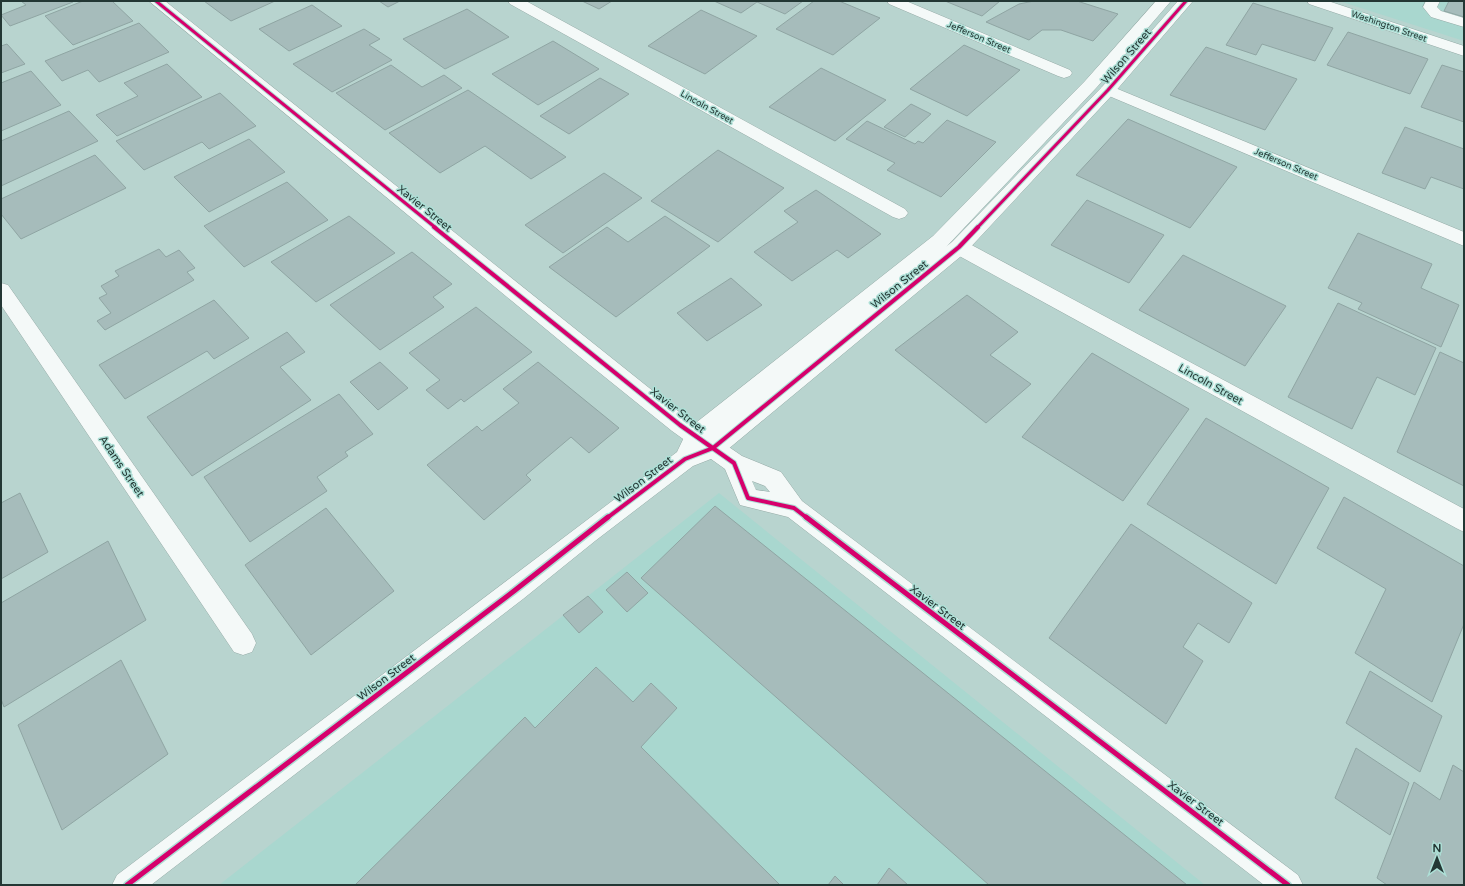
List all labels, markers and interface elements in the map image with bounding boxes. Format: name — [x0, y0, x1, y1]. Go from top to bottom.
street label: Washington Street — [1350, 8, 1429, 45]
street label: Jefferson Street — [945, 19, 1013, 56]
street label: Wilson Street — [1099, 26, 1154, 87]
street label: Lincoln Street — [678, 88, 736, 127]
street label: Jefferson Street — [1252, 146, 1320, 183]
street label: Xavier Street — [395, 182, 455, 234]
street label: Wilson Street — [868, 257, 930, 311]
street label: Lincoln Street — [1176, 361, 1245, 408]
street label: Xavier Street — [647, 385, 708, 436]
street label: Adams Street — [96, 433, 147, 499]
street label: Wilson Street — [612, 453, 675, 505]
street label: Xavier Street — [907, 582, 968, 633]
street label: Wilson Street — [355, 651, 418, 703]
street label: Xavier Street — [1165, 778, 1226, 829]
north arrow — [1417, 838, 1457, 878]
text: N — [1433, 842, 1441, 855]

